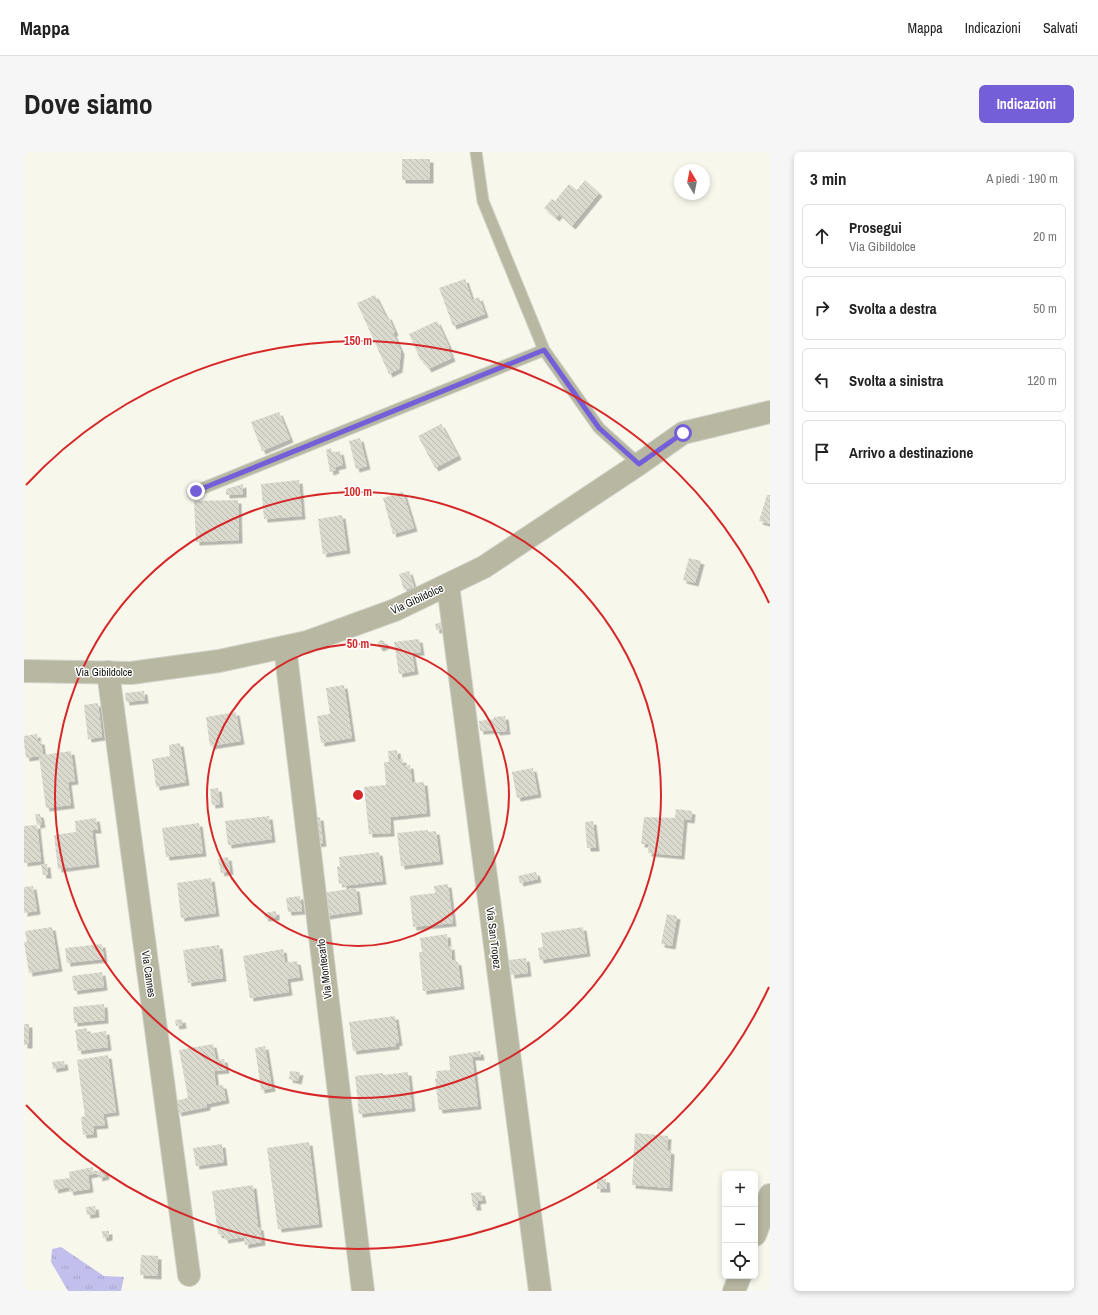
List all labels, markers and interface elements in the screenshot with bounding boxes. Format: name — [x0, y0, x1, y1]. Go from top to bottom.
text: Mappa — [20, 15, 69, 41]
text: Mappa — [908, 19, 943, 37]
text: Indicazioni — [965, 19, 1021, 37]
text: Salvati — [1043, 19, 1078, 37]
text: Dove siamo — [24, 85, 153, 123]
button: Indicazioni — [979, 85, 1074, 123]
north arrow — [674, 164, 710, 200]
text: 3 min — [810, 167, 846, 190]
text: A piedi · 190 m — [986, 170, 1058, 187]
text: Prosegui — [849, 217, 902, 238]
icon: ahead — [811, 225, 833, 247]
text: 20 m — [1033, 228, 1057, 245]
text: Via Gibildolce — [849, 238, 916, 255]
icon: right — [811, 297, 833, 319]
text: Svolta a destra — [849, 298, 937, 319]
text: 50 m — [1033, 300, 1057, 317]
text: 150 m — [344, 333, 372, 349]
icon: left — [811, 369, 833, 391]
text: Svolta a sinistra — [849, 370, 943, 391]
text: 120 m — [1027, 372, 1057, 389]
route start — [674, 424, 692, 442]
icon: arrive — [811, 441, 833, 463]
text: Arrivo a destinazione — [849, 442, 973, 463]
route end — [187, 482, 205, 500]
text: 100 m — [344, 484, 372, 500]
street label: Via Gibildolce — [388, 581, 446, 617]
text: 50 m — [347, 636, 369, 652]
street label: Via Gibildolce — [76, 665, 132, 679]
centre of rings — [351, 788, 365, 802]
street label: Via San Tropez — [483, 906, 505, 970]
street label: Via Montecarlo — [313, 938, 335, 1000]
street label: Via Cannes — [139, 950, 159, 999]
map controls — [722, 1171, 758, 1279]
button: + — [722, 1171, 758, 1207]
button: − — [722, 1207, 758, 1243]
button: locate — [722, 1243, 758, 1279]

